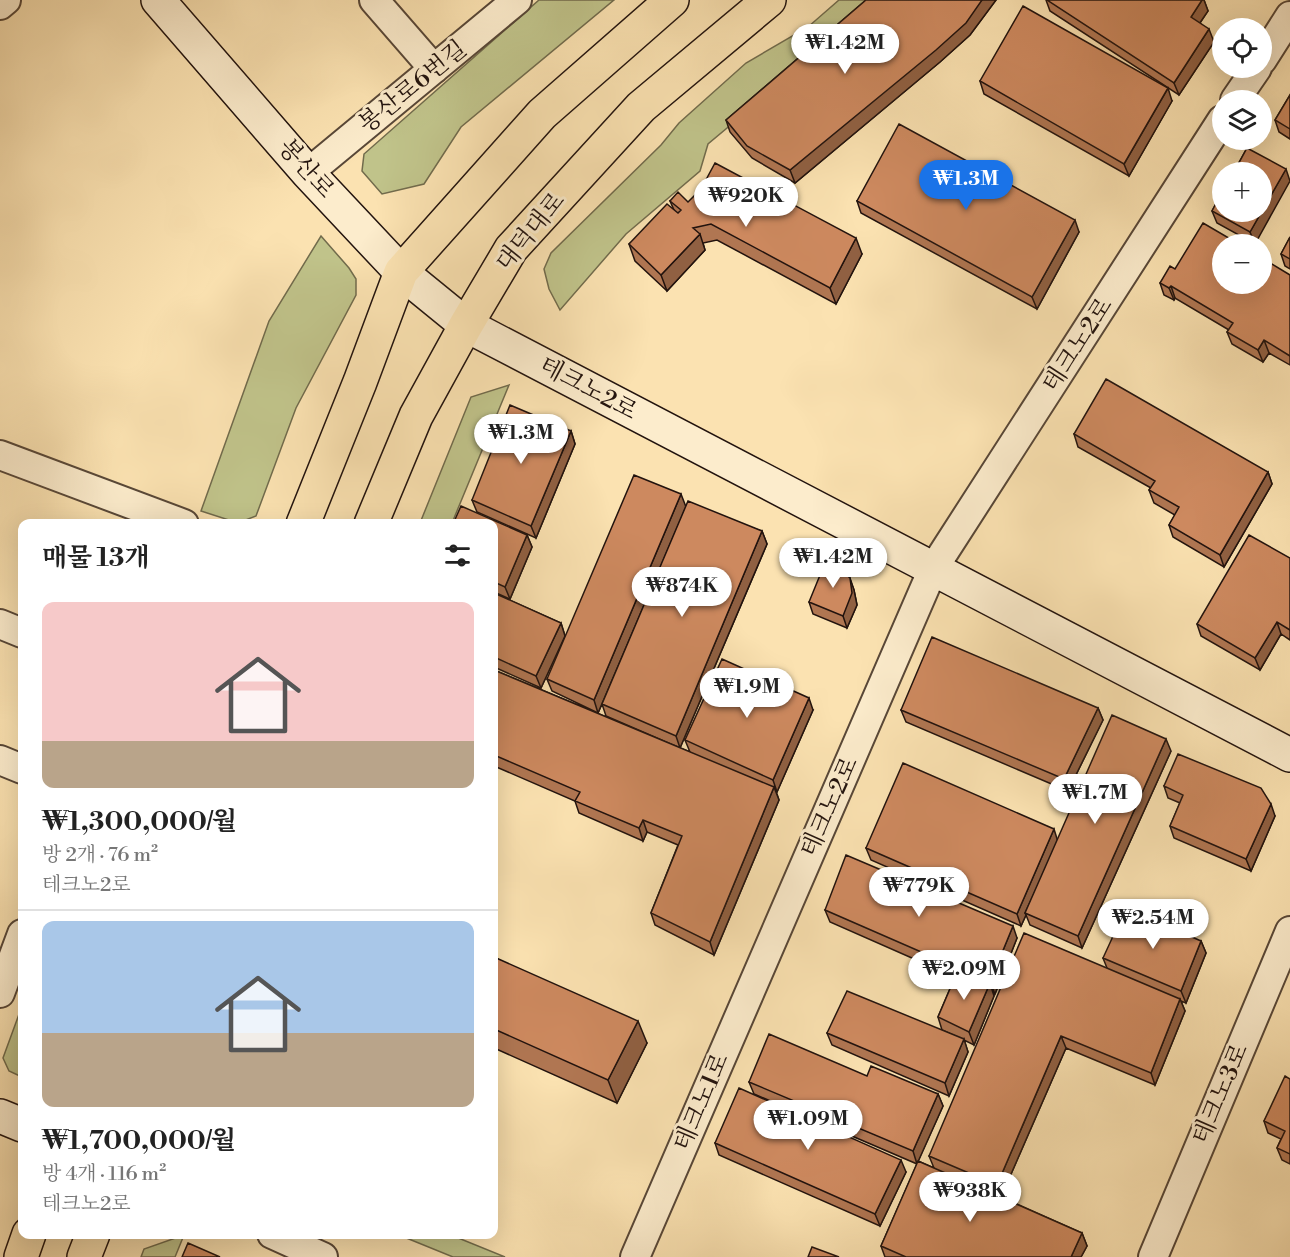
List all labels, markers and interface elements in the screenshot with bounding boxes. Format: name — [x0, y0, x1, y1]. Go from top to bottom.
map controls — [1212, 18, 1272, 294]
button: locate — [1212, 18, 1272, 78]
pin: ₩1.42M — [796, 24, 894, 75]
text: ₩1.42M — [805, 31, 885, 56]
street label: 봉산로6번길 — [353, 34, 473, 140]
button: layers — [1212, 90, 1272, 150]
street label: 봉산로 — [272, 133, 340, 205]
pin: ₩1.3M — [924, 160, 1008, 211]
button: + — [1212, 162, 1272, 222]
text: ₩1.3M — [933, 167, 999, 192]
pin: ₩920K — [704, 177, 788, 228]
text: ₩920K — [708, 184, 784, 209]
street label: 대덕대로 — [490, 187, 572, 277]
button: − — [1212, 234, 1272, 294]
street label: 테크노2로 — [1036, 292, 1120, 398]
street label: 테크노2로 — [534, 351, 642, 427]
pin: ₩1.3M — [479, 414, 563, 465]
text: ₩1.3M — [488, 421, 554, 446]
pin: ₩1.42M — [784, 538, 882, 589]
icon: filters — [441, 539, 474, 572]
text: 매물 13개 — [42, 542, 150, 574]
text: ₩1.42M — [793, 545, 873, 570]
pin: ₩874K — [640, 567, 724, 618]
text: ₩874K — [646, 574, 718, 599]
icon: home — [204, 641, 312, 749]
pin: ₩1.9M — [705, 668, 789, 719]
text: ₩1.9M — [714, 675, 780, 700]
street label: 테크노2로 — [795, 752, 865, 862]
pin: ₩1.7M — [1053, 774, 1137, 825]
text: ₩1.7M — [1062, 781, 1128, 806]
text: ₩1,300,000/월 — [42, 806, 237, 838]
text: 방 2개 · 76 m² — [42, 843, 158, 868]
pin: ₩779K — [877, 867, 961, 918]
text: 테크노2로 — [42, 873, 131, 898]
text: ₩779K — [883, 874, 955, 899]
pin: ₩2.54M — [1104, 899, 1202, 950]
text: ₩2.54M — [1112, 906, 1194, 931]
pin: ₩2.09M — [915, 950, 1013, 1001]
text: ₩2.09M — [922, 957, 1006, 982]
icon: home — [204, 960, 312, 1068]
street label: 테크노3로 — [1186, 1039, 1256, 1149]
street label: 테크노1로 — [668, 1049, 736, 1155]
pin: ₩1.09M — [759, 1100, 857, 1151]
text: ₩1.09M — [768, 1107, 848, 1132]
text: ₩1,700,000/월 — [42, 1125, 236, 1157]
text: 방 4개 · 116 m² — [42, 1162, 166, 1187]
pin: ₩938K — [928, 1172, 1012, 1223]
text: ₩938K — [933, 1179, 1007, 1204]
text: 테크노2로 — [42, 1192, 131, 1217]

